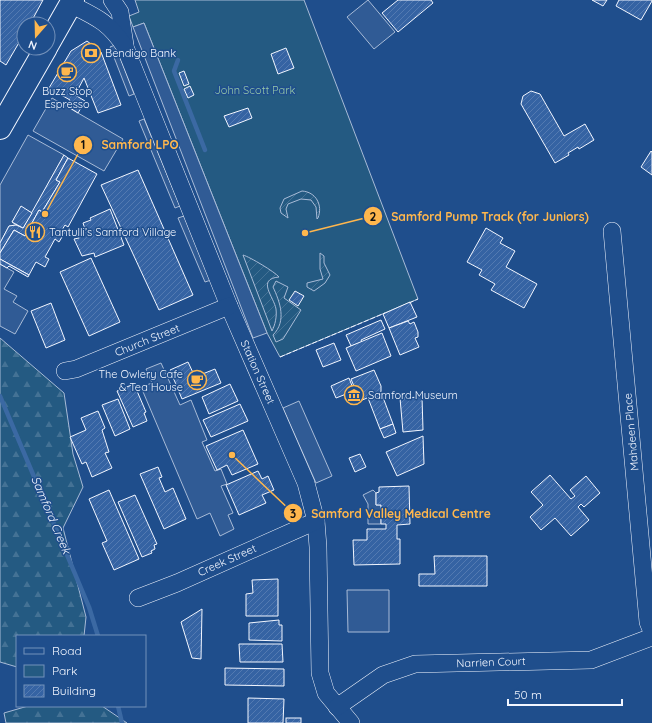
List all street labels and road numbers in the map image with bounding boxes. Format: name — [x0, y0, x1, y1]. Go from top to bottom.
street label: Church Street — [113, 321, 182, 359]
street label: Station Street — [238, 338, 278, 406]
street label: Mahdeen Place — [621, 392, 641, 472]
street label: Creek Street — [196, 541, 259, 579]
street label: Narrien Court — [456, 654, 526, 670]

